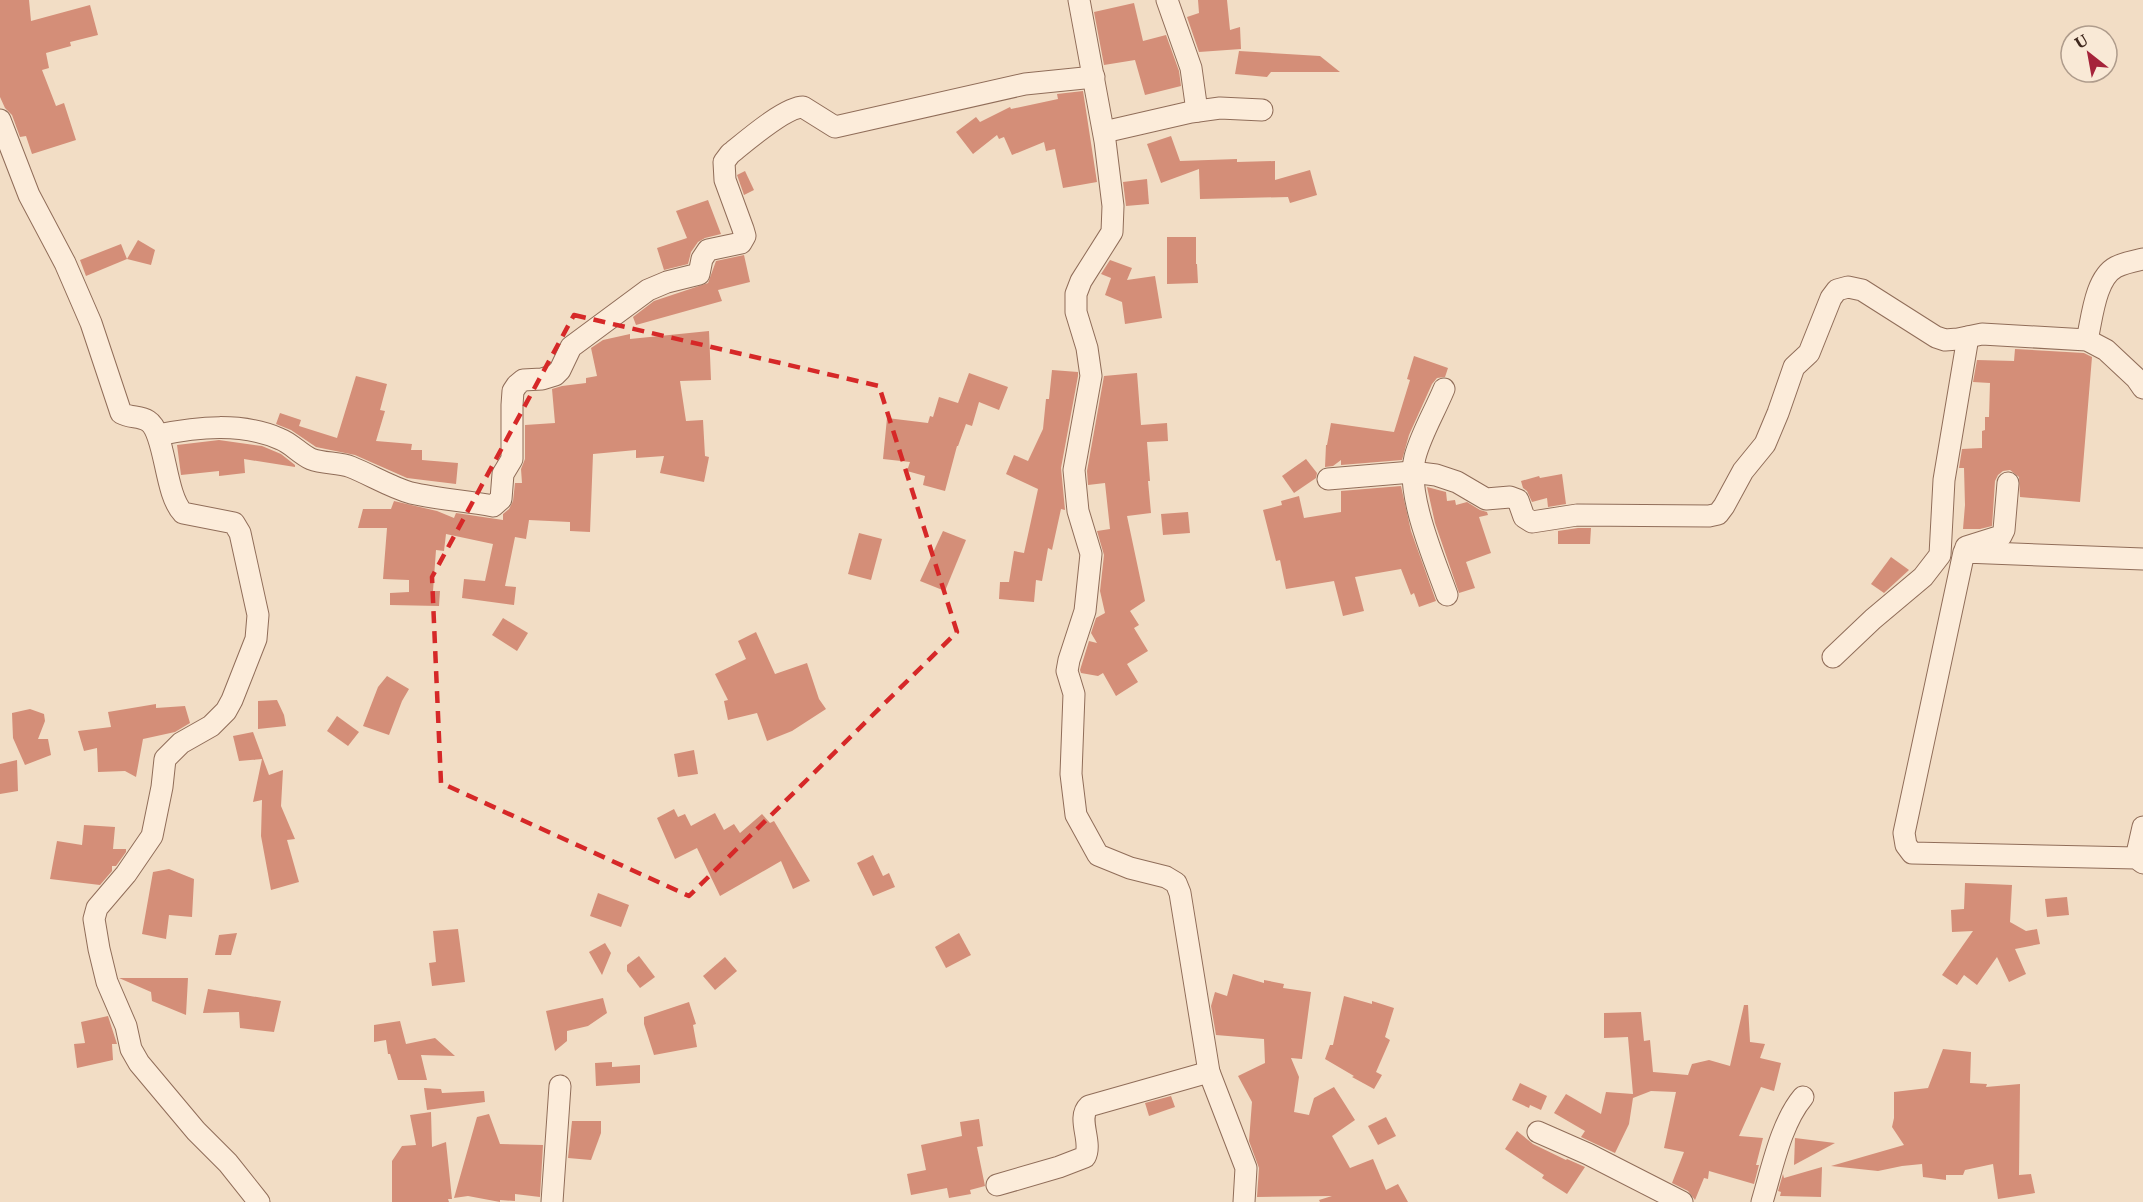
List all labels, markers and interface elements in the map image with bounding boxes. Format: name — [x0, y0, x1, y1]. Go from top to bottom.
north arrow — [2059, 24, 2119, 84]
text: U — [2071, 29, 2092, 53]

